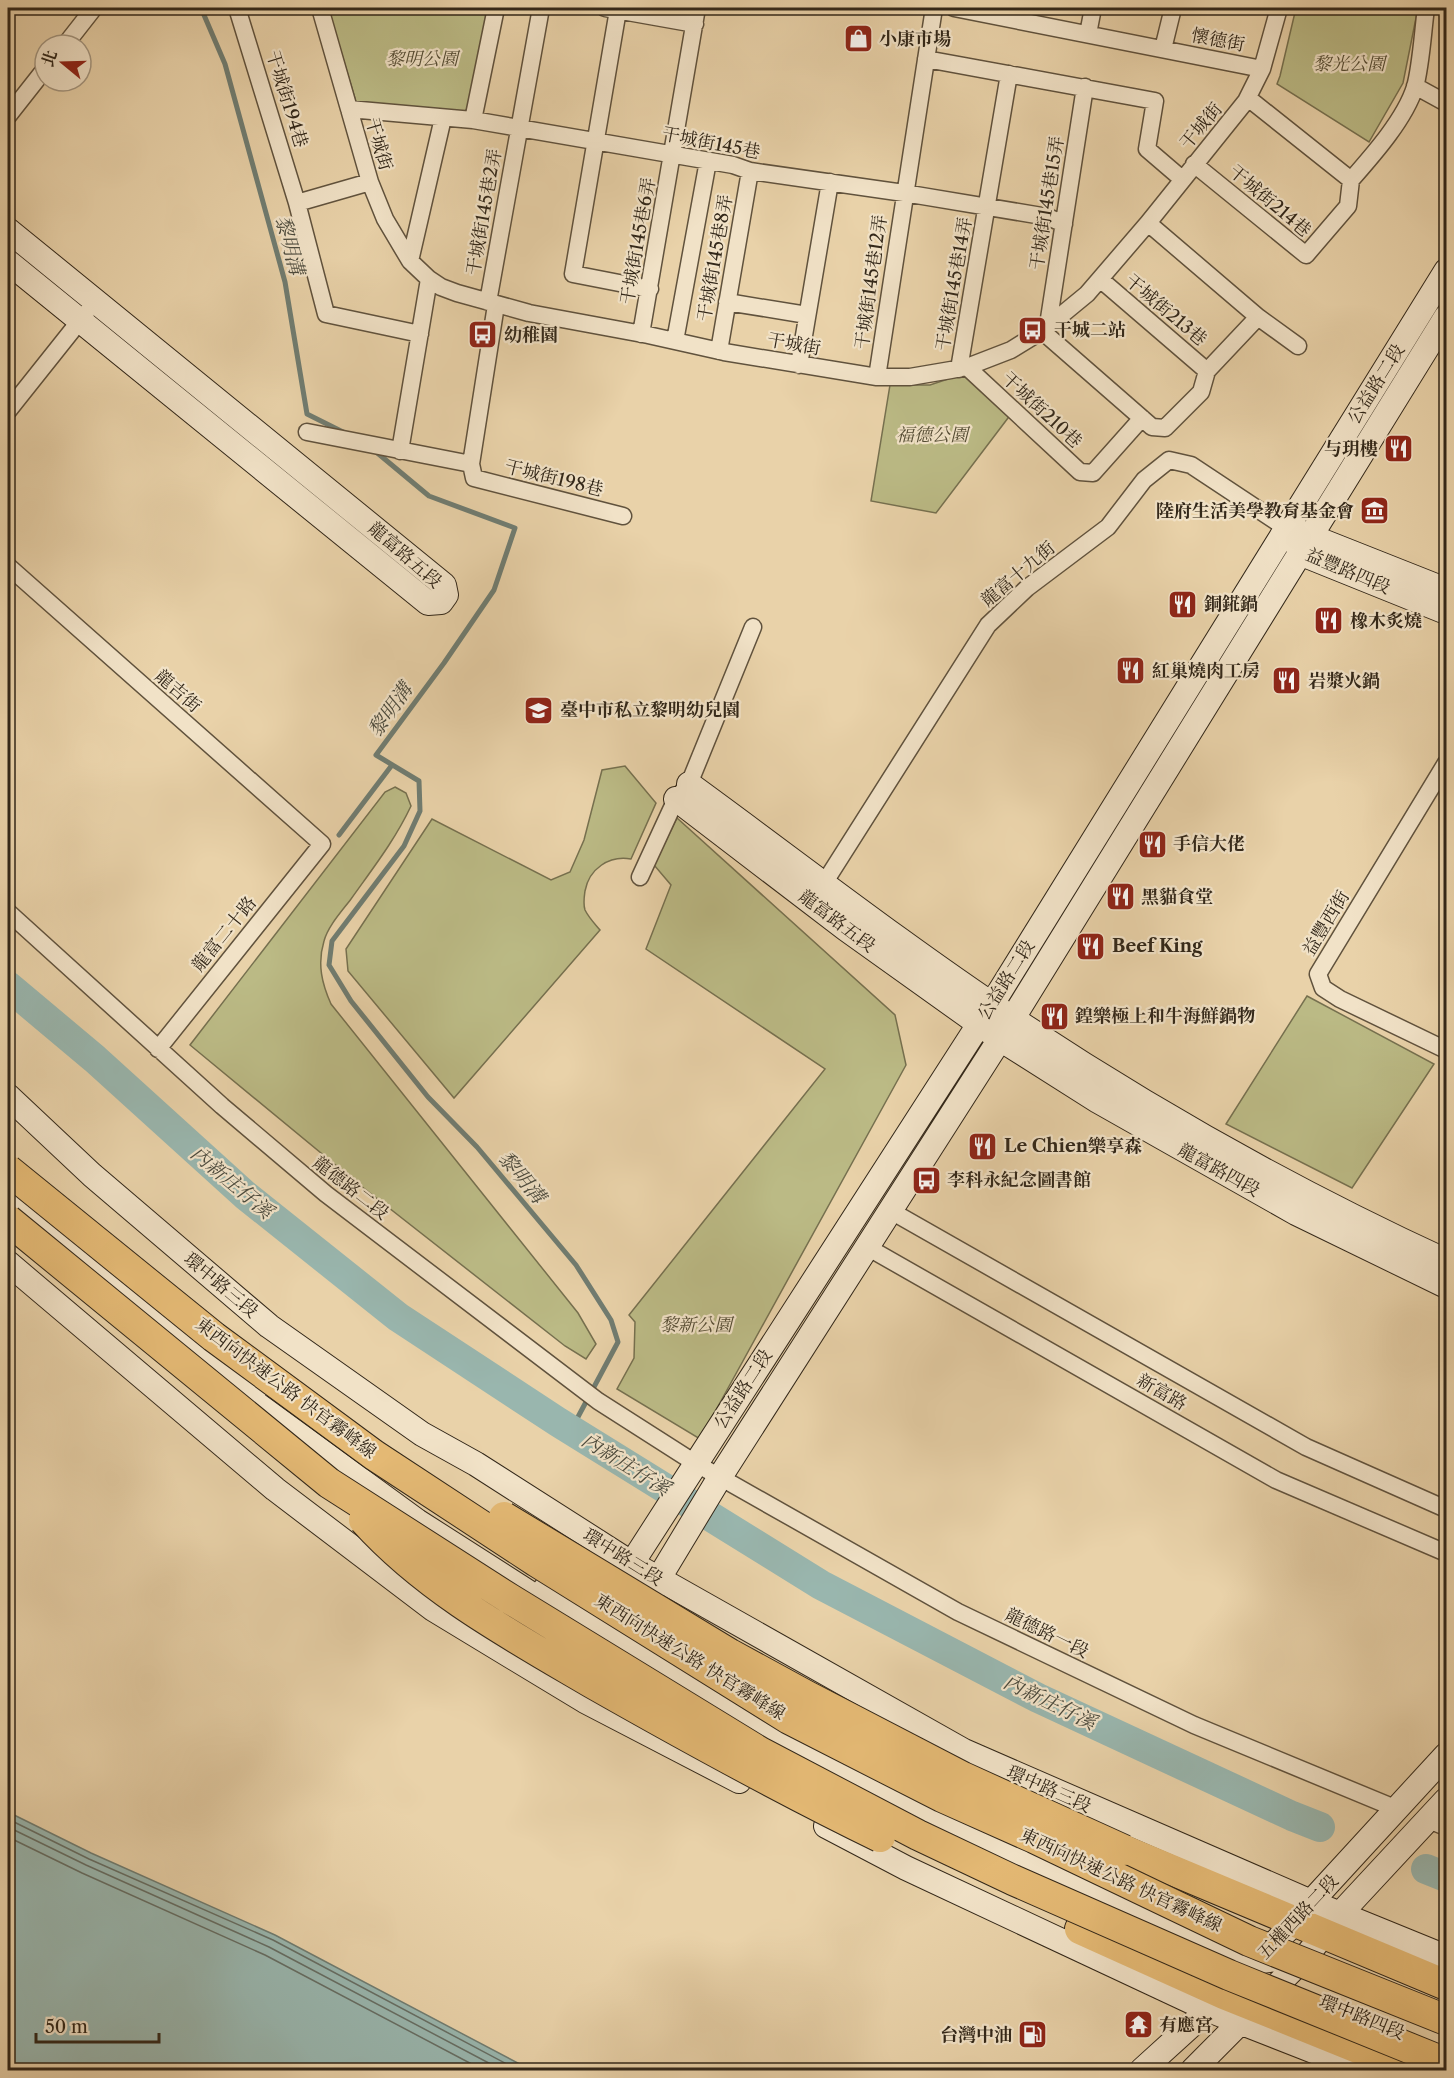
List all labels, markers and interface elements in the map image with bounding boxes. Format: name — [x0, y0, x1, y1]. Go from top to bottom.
shop icon: 小康市場 — [842, 23, 874, 55]
street label: 懷德街 — [1189, 24, 1247, 56]
place label: 小康市場 — [879, 28, 951, 50]
north arrow — [33, 33, 93, 93]
text: 北 — [37, 47, 61, 69]
street label: 干城街194巷 — [262, 48, 312, 150]
park label: 黎明公園 — [386, 48, 461, 70]
park label: 黎光公園 — [1313, 53, 1388, 75]
street label: 干城街 — [1175, 98, 1227, 154]
street label: 干城街 — [361, 115, 397, 173]
street label: 干城街145巷 — [660, 123, 762, 163]
street label: 干城街145巷15弄 — [1026, 135, 1068, 271]
street label: 干城街145巷2弄 — [462, 147, 506, 277]
street label: 干城街214巷 — [1225, 160, 1315, 242]
street label: 干城街145巷6弄 — [616, 176, 660, 306]
street label: 干城街145巷8弄 — [693, 193, 737, 323]
water label: 黎明溝 — [271, 213, 310, 280]
street label: 干城街145巷12弄 — [851, 213, 891, 351]
street label: 干城街145巷14弄 — [931, 215, 977, 353]
street label: 干城街213巷 — [1121, 269, 1211, 351]
bus stop icon: 干城二站 — [1017, 314, 1049, 346]
bus stop icon: 幼稚園 — [467, 319, 499, 351]
place label: 干城二站 — [1054, 319, 1126, 341]
place label: 幼稚園 — [504, 324, 558, 346]
street label: 干城街 — [766, 328, 822, 360]
street label: 公益路二段 — [1343, 340, 1409, 428]
street label: 干城街210巷 — [997, 367, 1087, 453]
park label: 福德公園 — [896, 424, 971, 446]
restaurant icon: 与玥樓 — [1383, 433, 1415, 465]
place label: 与玥樓 — [1324, 438, 1378, 460]
street label: 干城街198巷 — [502, 455, 606, 501]
museum icon: 陸府生活美學教育基金會 — [1359, 495, 1391, 527]
place label: 陸府生活美學教育基金會 — [1156, 500, 1354, 522]
street label: 龍富路五段 — [364, 517, 446, 593]
street label: 龍富十九街 — [976, 537, 1060, 611]
street label: 益豐路四段 — [1302, 543, 1394, 599]
restaurant icon: 銅錵鍋 — [1167, 588, 1199, 620]
place label: 銅錵鍋 — [1204, 593, 1258, 615]
restaurant icon: 橡木炙燒 — [1313, 605, 1345, 637]
place label: 橡木炙燒 — [1350, 610, 1422, 632]
restaurant icon: 紅巢燒肉工房 — [1115, 655, 1147, 687]
place label: 紅巢燒肉工房 — [1152, 660, 1260, 682]
street label: 龍吉街 — [150, 665, 206, 717]
restaurant icon: 岩漿火鍋 — [1271, 665, 1303, 697]
place label: 岩漿火鍋 — [1308, 670, 1380, 692]
water label: 黎明溝 — [363, 676, 419, 741]
school or university icon: 臺中市私立黎明幼兒園 — [523, 694, 555, 726]
place label: 臺中市私立黎明幼兒園 — [560, 699, 740, 721]
restaurant icon: 手信大佬 — [1136, 828, 1168, 860]
place label: 手信大佬 — [1173, 833, 1245, 855]
restaurant icon: 黑貓食堂 — [1104, 881, 1136, 913]
street label: 龍富路五段 — [794, 885, 880, 957]
place label: 黑貓食堂 — [1141, 886, 1213, 908]
street label: 益豐西街 — [1298, 886, 1354, 960]
street label: 龍富二十路 — [187, 892, 261, 976]
restaurant icon: Beef King — [1075, 930, 1107, 962]
place label: Beef King — [1112, 935, 1203, 957]
street label: 公益路二段 — [973, 936, 1039, 1024]
restaurant icon: 鍠樂極上和牛海鮮鍋物 — [1038, 1000, 1070, 1032]
place label: 鍠樂極上和牛海鮮鍋物 — [1075, 1005, 1255, 1027]
restaurant icon: Le Chien樂享森 — [967, 1130, 999, 1162]
place label: Le Chien樂享森 — [1004, 1135, 1142, 1157]
street label: 龍富路四段 — [1174, 1139, 1264, 1201]
water label: 內新庄仔溪 — [186, 1141, 280, 1225]
water label: 黎明溝 — [494, 1146, 552, 1210]
street label: 龍德路二段 — [309, 1152, 393, 1224]
bus stop icon: 李科永紀念圖書館 — [910, 1164, 942, 1196]
place label: 李科永紀念圖書館 — [947, 1169, 1091, 1191]
street label: 環中路三段 — [179, 1248, 263, 1322]
street label: 東西向快速公路 快官霧峰線 — [191, 1313, 381, 1463]
park label: 黎新公園 — [660, 1314, 735, 1336]
street label: 公益路二段 — [709, 1345, 777, 1433]
street label: 新富路 — [1133, 1369, 1191, 1415]
water label: 內新庄仔溪 — [577, 1427, 676, 1502]
street label: 環中路三段 — [579, 1524, 667, 1590]
street label: 東西向快速公路 快官霧峰線 — [591, 1589, 789, 1725]
street label: 龍德路一段 — [1002, 1603, 1092, 1663]
water label: 內新庄仔溪 — [1000, 1669, 1102, 1736]
street label: 環中路三段 — [1003, 1761, 1095, 1817]
street label: 東西向快速公路 快官霧峰線 — [1016, 1823, 1226, 1937]
street label: 五權西路二段 — [1253, 1870, 1343, 1964]
street label: 環中路四段 — [1316, 1990, 1408, 2044]
scale bar — [36, 2006, 159, 2044]
temple icon: 有應宮 — [1122, 2009, 1154, 2041]
place label: 有應宮 — [1159, 2014, 1213, 2036]
text: 50 m — [45, 2016, 88, 2038]
fuel station icon: 台灣中油 — [1017, 2019, 1049, 2051]
place label: 台灣中油 — [940, 2024, 1012, 2046]

